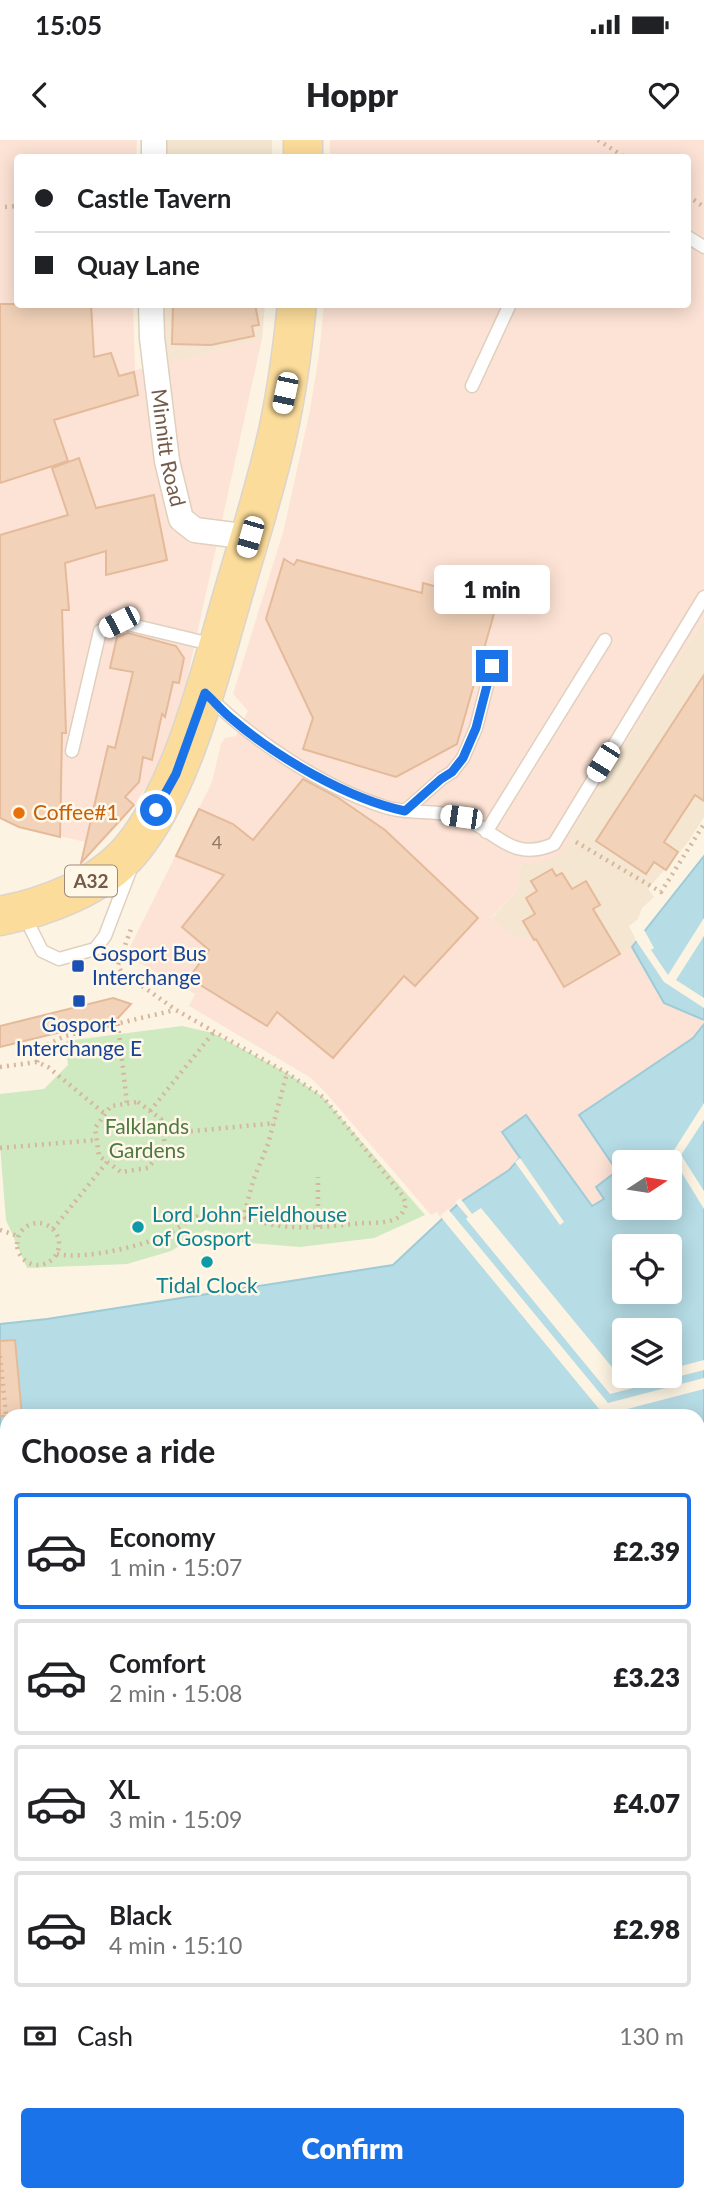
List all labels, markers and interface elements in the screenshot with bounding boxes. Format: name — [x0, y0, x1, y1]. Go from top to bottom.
text: 15:05 — [35, 9, 102, 41]
text: Hoppr — [306, 75, 398, 114]
icon: back — [21, 76, 59, 114]
icon: heart — [645, 76, 683, 114]
text: Castle Tavern — [77, 182, 232, 214]
text: Quay Lane — [77, 249, 200, 281]
car — [271, 370, 300, 416]
street label: Minnitt Road — [147, 387, 192, 509]
car — [235, 514, 266, 560]
callout: 1 min — [434, 564, 550, 614]
text: 1 min — [463, 575, 521, 603]
car — [96, 603, 143, 641]
route end — [476, 650, 508, 682]
car — [583, 739, 624, 785]
route start — [140, 794, 172, 826]
place label: Coffee#1 — [33, 799, 119, 824]
car — [439, 804, 484, 830]
marker: Coffee#1 — [11, 805, 27, 821]
house number: 4 — [212, 831, 222, 853]
road number: A32 — [65, 866, 117, 896]
place label: Gosport Bus Interchange — [92, 940, 207, 989]
marker: Gosport Bus Interchange — [70, 958, 86, 974]
marker: Gosport Interchange E — [71, 993, 87, 1009]
place label: Gosport Interchange E — [16, 1011, 142, 1060]
park label: Falklands Gardens — [105, 1113, 189, 1162]
north arrow — [612, 1150, 682, 1220]
map controls — [612, 1150, 682, 1388]
place label: Lord John Fieldhouse of Gosport — [152, 1201, 347, 1250]
marker: Lord John Fieldhouse of Gosport — [130, 1219, 146, 1235]
button: locate — [612, 1234, 682, 1304]
marker: Tidal Clock — [199, 1254, 215, 1270]
place label: Tidal Clock — [156, 1272, 258, 1297]
button: layers — [612, 1318, 682, 1388]
text: Choose a ride — [21, 1431, 215, 1470]
icon: car — [25, 1520, 88, 1583]
text: Economy — [109, 1521, 215, 1553]
text: £2.39 — [613, 1535, 680, 1567]
text: 1 min · 15:07 — [109, 1553, 242, 1581]
icon: car — [25, 1646, 88, 1709]
text: Comfort — [109, 1647, 206, 1679]
text: £3.23 — [613, 1661, 680, 1693]
text: 2 min · 15:08 — [109, 1679, 242, 1707]
icon: car — [25, 1772, 88, 1835]
text: XL — [109, 1773, 140, 1805]
text: £4.07 — [613, 1787, 680, 1819]
text: 3 min · 15:09 — [109, 1805, 242, 1833]
icon: car — [25, 1898, 88, 1961]
text: Black — [109, 1899, 172, 1931]
text: £2.98 — [613, 1913, 680, 1945]
text: 4 min · 15:10 — [109, 1931, 242, 1959]
icon: cash — [21, 2017, 59, 2055]
text: Cash — [77, 2020, 133, 2052]
text: 130 m — [619, 2022, 684, 2050]
button: Confirm — [21, 2108, 684, 2188]

